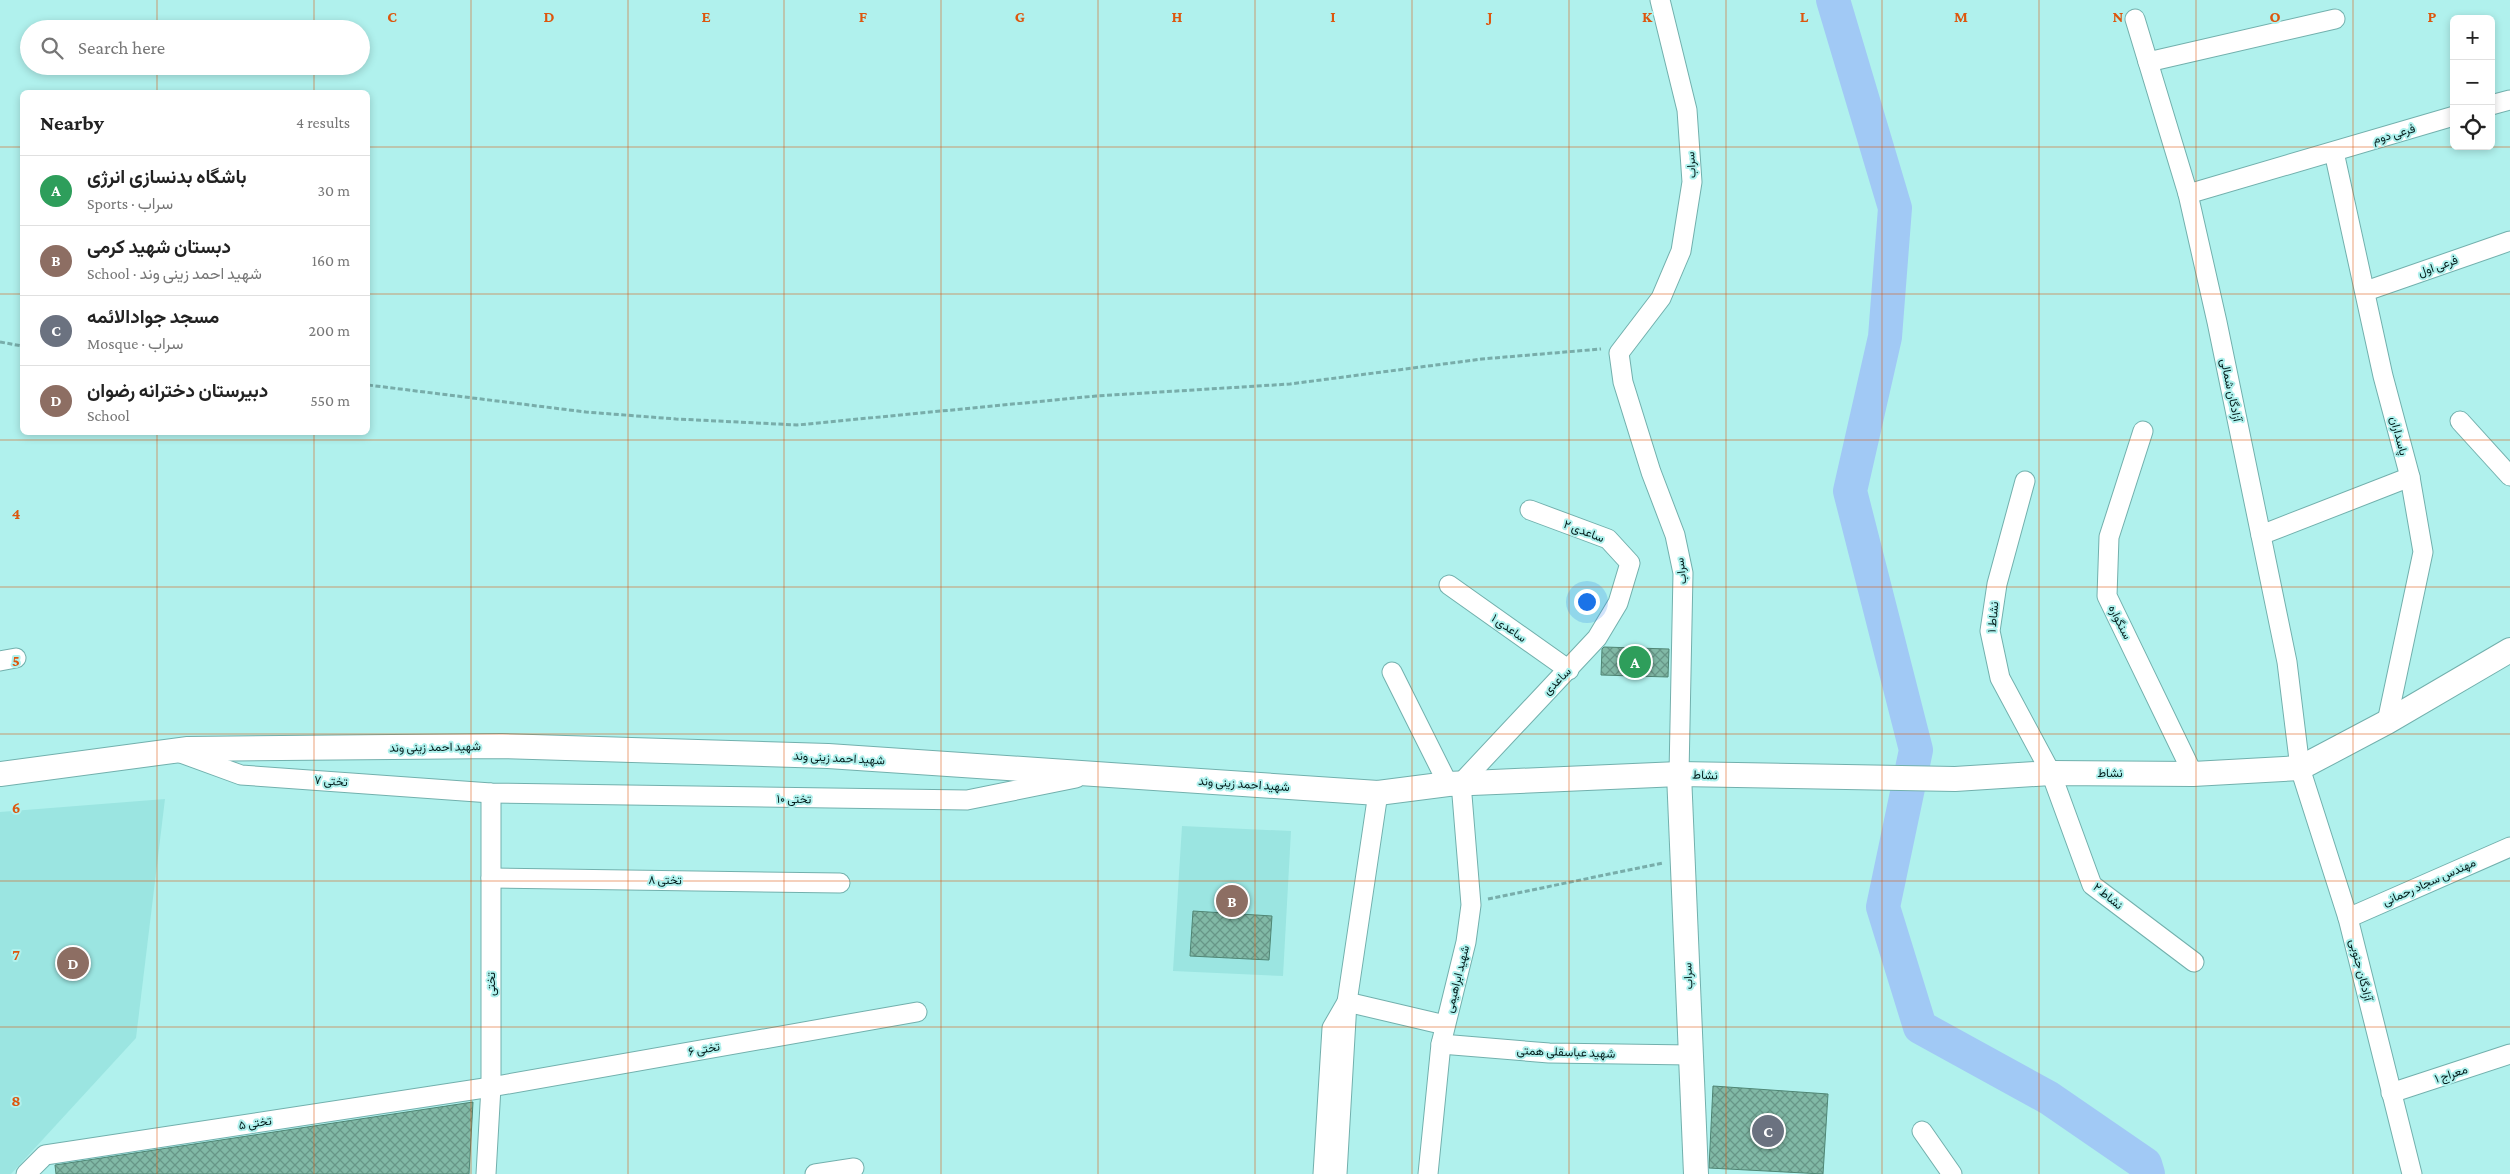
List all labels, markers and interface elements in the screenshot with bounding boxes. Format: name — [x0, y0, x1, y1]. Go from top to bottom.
text: C — [387, 8, 397, 25]
text: D — [543, 8, 555, 25]
text: E — [701, 8, 711, 25]
text: F — [859, 8, 868, 25]
text: G — [1015, 8, 1025, 25]
text: H — [1172, 8, 1183, 25]
text: I — [1330, 8, 1336, 25]
text: J — [1485, 8, 1493, 25]
text: K — [1642, 8, 1653, 25]
text: L — [1800, 8, 1809, 25]
text: M — [1954, 8, 1968, 25]
text: N — [2113, 8, 2124, 25]
text: O — [2269, 8, 2281, 25]
text: P — [2428, 8, 2437, 25]
map controls — [2450, 15, 2495, 150]
button: + — [2450, 15, 2495, 60]
search box — [20, 20, 370, 75]
icon: search — [38, 34, 66, 62]
text: Search here — [78, 37, 165, 58]
button: − — [2450, 60, 2495, 105]
button: locate — [2450, 105, 2495, 150]
text: Nearby — [40, 111, 104, 135]
text: 4 results — [296, 114, 350, 131]
street label: فرعی دوم — [2371, 121, 2417, 148]
street label: سراب — [1683, 151, 1700, 179]
text: باشگاه بدنسازی انرژی — [87, 166, 247, 187]
text: A — [51, 182, 61, 199]
text: 30 m — [318, 182, 350, 199]
text: Sports · سراب — [87, 195, 173, 212]
text: دبستان شهید کرمی — [87, 236, 231, 257]
text: B — [51, 252, 61, 269]
text: 160 m — [312, 252, 350, 269]
street label: فرعی اول — [2416, 253, 2460, 280]
text: School · شهید احمد زینی وند — [87, 265, 262, 282]
text: مسجد جوادالائمه — [87, 306, 219, 327]
text: C — [51, 322, 61, 339]
text: 200 m — [308, 322, 350, 339]
text: Mosque · سراب — [87, 335, 183, 352]
street label: آزادگان شمالی — [2217, 357, 2245, 424]
text: دبیرستان دخترانه رضوان — [87, 380, 268, 401]
text: D — [50, 392, 62, 409]
text: 550 m — [310, 392, 350, 409]
text: School — [87, 407, 130, 424]
street label: پاسداران — [2386, 415, 2411, 457]
text: 4 — [12, 505, 21, 522]
street label: ساعدی ۲ — [1561, 517, 1606, 546]
street label: سراب — [1672, 557, 1691, 585]
your location — [1574, 589, 1600, 615]
street label: نشاط ۱ — [1985, 601, 2001, 633]
street label: سنگواره — [2105, 603, 2135, 642]
street label: ساعدی ۱ — [1488, 611, 1529, 646]
pin: A — [1619, 643, 1651, 681]
text: 5 — [12, 652, 20, 669]
street label: ساعدی — [1540, 664, 1575, 698]
street label: شهید احمد زینی وند — [389, 739, 481, 756]
street label: شهید احمد زینی وند — [793, 749, 885, 768]
street label: نشاط — [2097, 766, 2123, 780]
street label: نشاط — [1692, 768, 1718, 782]
street label: تختی ۷ — [314, 773, 348, 790]
street label: شهید احمد زینی وند — [1198, 774, 1290, 795]
street label: تختی ۱۰ — [776, 792, 812, 807]
text: 6 — [12, 799, 20, 816]
street label: مهندس سجاد رحمانی — [2380, 855, 2478, 910]
street label: تختی ۸ — [648, 873, 682, 888]
street label: نشاط ۲ — [2090, 880, 2126, 912]
pin: B — [1216, 882, 1248, 920]
street label: آزادگان جنوبی — [2346, 938, 2376, 1004]
pin: D — [57, 944, 89, 982]
street label: شهید ابراهیمی — [1442, 944, 1473, 1014]
text: 7 — [12, 946, 20, 963]
street label: سراب — [1681, 962, 1696, 990]
street label: تختی — [484, 972, 499, 996]
street label: تختی ۶ — [687, 1039, 721, 1060]
street label: شهید عباسقلی همتی — [1516, 1043, 1616, 1062]
street label: معراج ۱ — [2433, 1062, 2470, 1088]
text: 8 — [11, 1092, 21, 1109]
pin: C — [1752, 1112, 1784, 1150]
street label: تختی ۵ — [237, 1113, 273, 1134]

